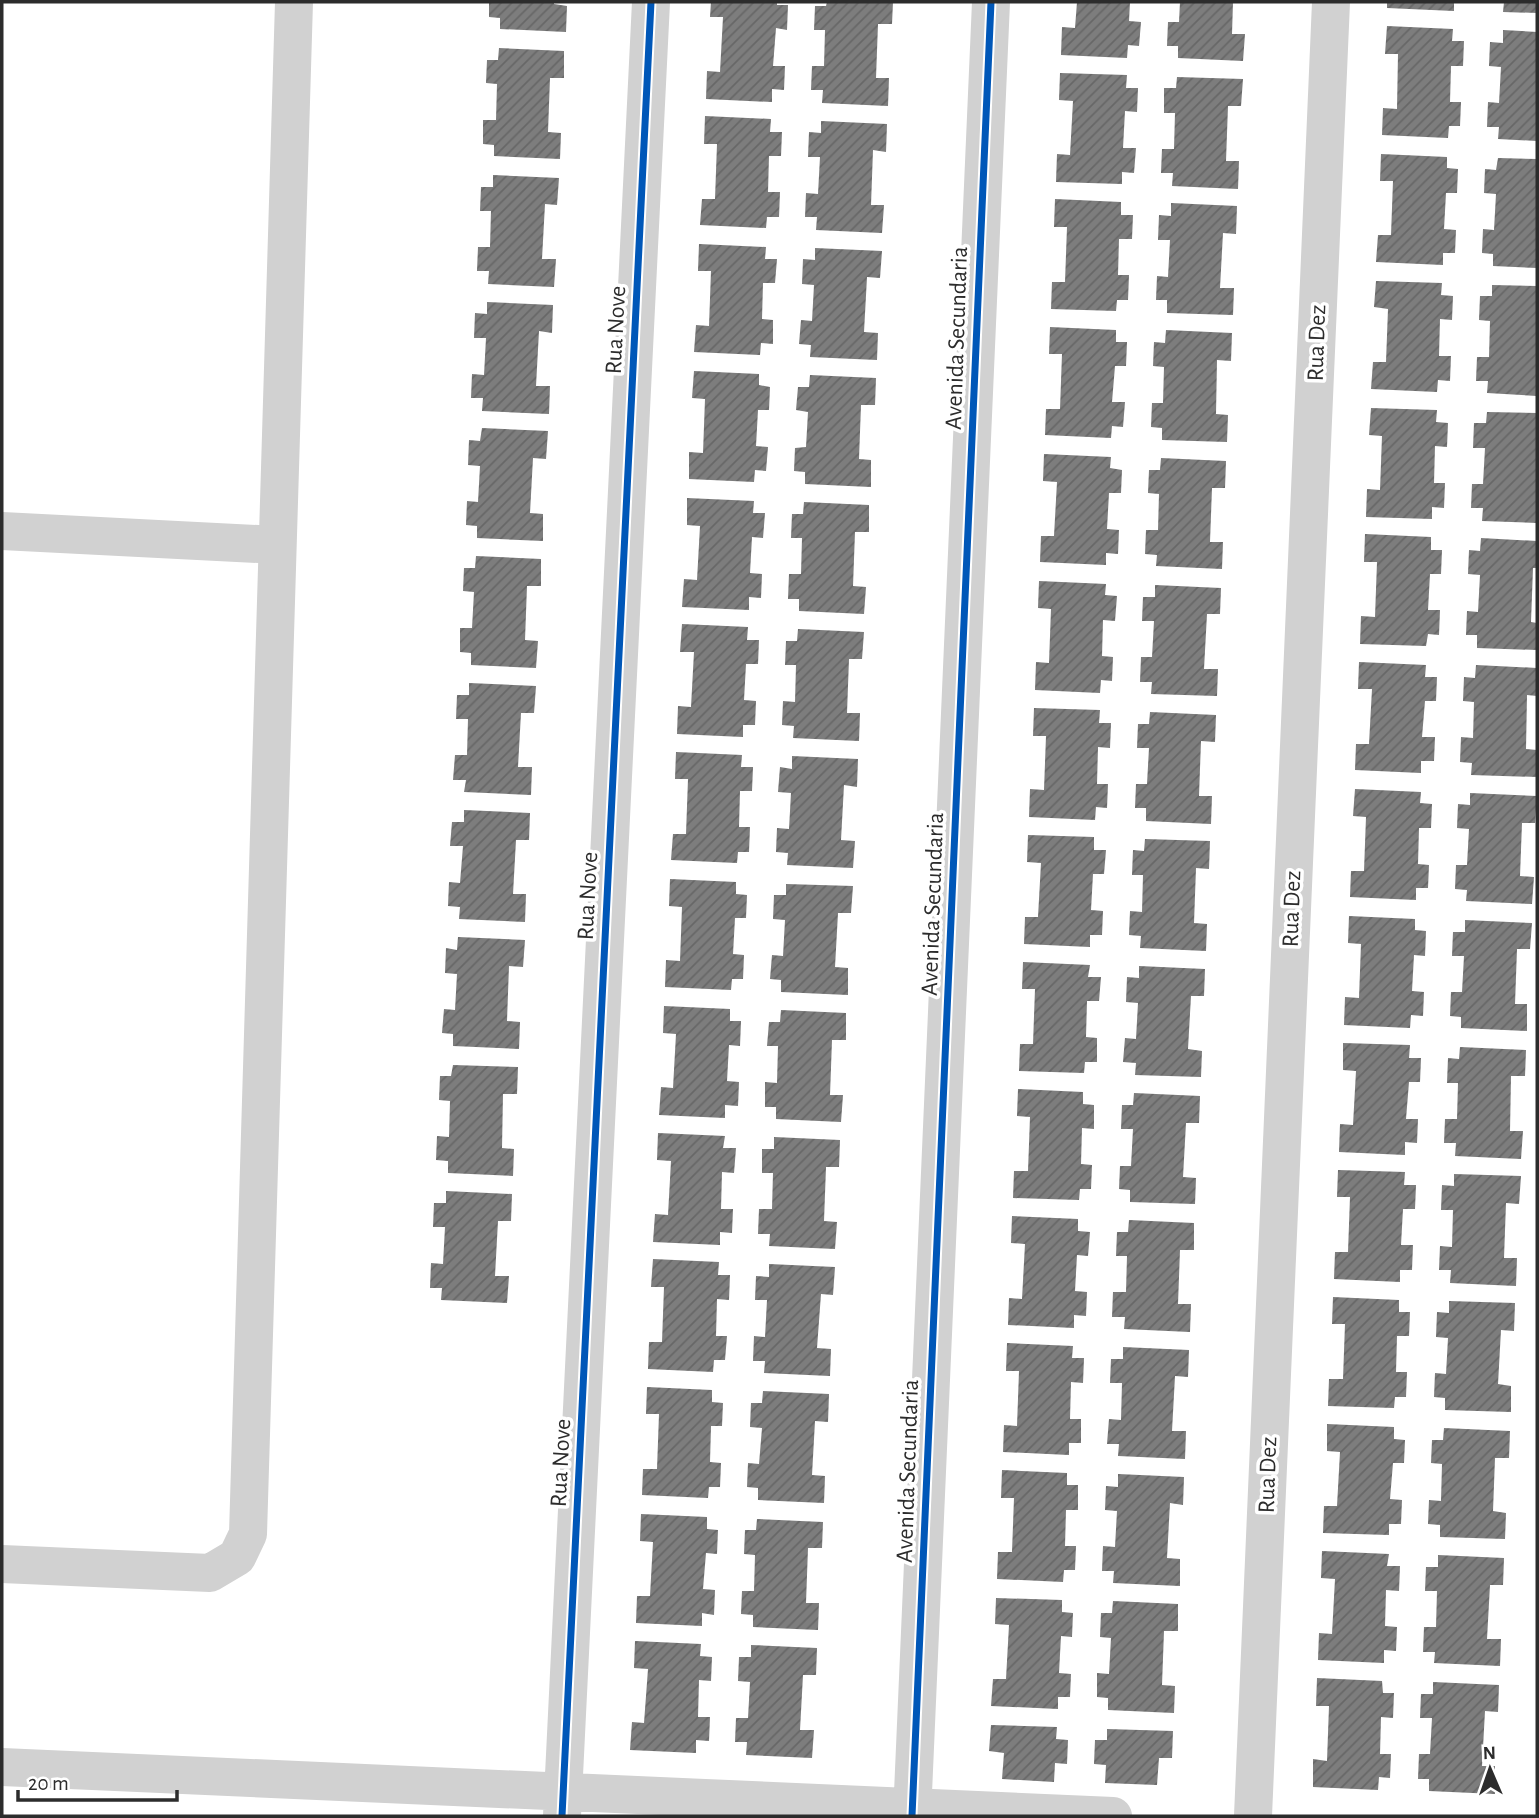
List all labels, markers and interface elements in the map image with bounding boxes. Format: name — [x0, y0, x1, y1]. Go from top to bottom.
street label: Avenida Secundaria — [942, 246, 972, 430]
street label: Rua Nove — [602, 285, 630, 375]
street label: Rua Dez — [1304, 304, 1330, 382]
street label: Avenida Secundaria — [918, 812, 948, 996]
street label: Rua Nove — [574, 851, 602, 941]
street label: Rua Dez — [1279, 870, 1305, 948]
street label: Avenida Secundaria — [893, 1379, 923, 1563]
street label: Rua Nove — [547, 1418, 575, 1508]
street label: Rua Dez — [1255, 1436, 1281, 1514]
north arrow — [1455, 1734, 1525, 1804]
text: N — [1483, 1744, 1496, 1763]
scale bar — [18, 1758, 177, 1802]
text: 20 m — [28, 1773, 69, 1794]

